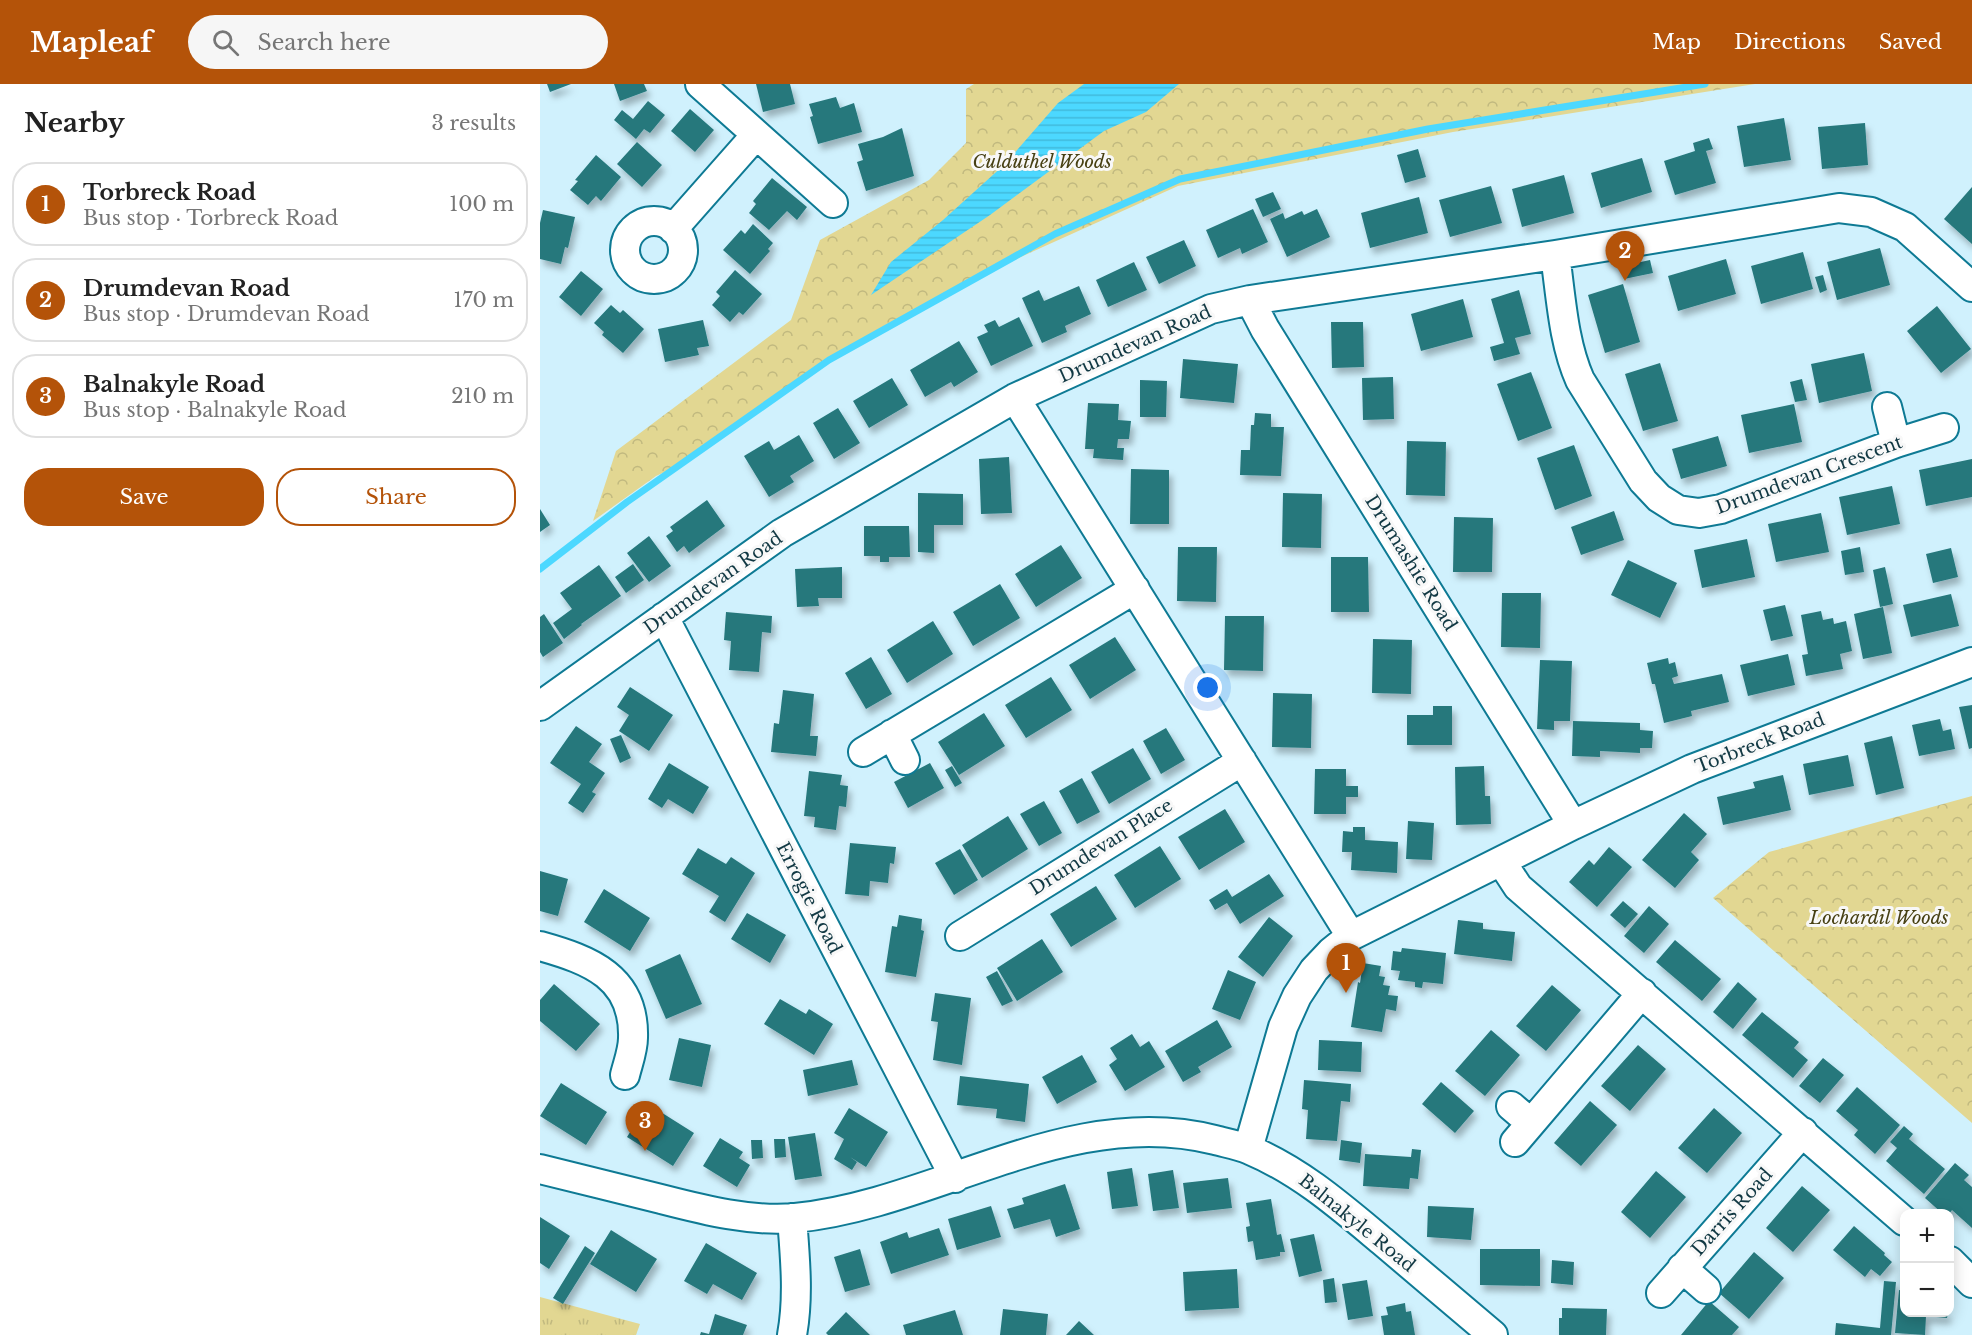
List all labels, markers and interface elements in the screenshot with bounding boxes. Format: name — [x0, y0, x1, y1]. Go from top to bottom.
search box — [188, 15, 608, 69]
text: Mapleaf — [30, 25, 152, 60]
icon: search — [209, 26, 242, 59]
text: Search here — [257, 29, 391, 56]
text: Map — [1652, 29, 1701, 55]
text: Directions — [1734, 29, 1846, 55]
text: Saved — [1879, 29, 1942, 55]
text: Nearby — [24, 107, 125, 139]
text: 3 results — [432, 111, 516, 135]
park label: Culduthel Woods — [972, 151, 1112, 173]
text: Torbreck Road — [83, 179, 256, 206]
text: 1 — [41, 192, 50, 216]
text: 100 m — [449, 192, 514, 216]
text: Bus stop · Torbreck Road — [83, 206, 338, 230]
pin: 2 — [1606, 232, 1644, 281]
text: Drumdevan Road — [83, 275, 290, 302]
text: 2 — [39, 288, 52, 312]
text: 170 m — [454, 288, 514, 312]
street label: Drumdevan Road — [1055, 301, 1215, 387]
text: Bus stop · Drumdevan Road — [83, 302, 370, 326]
text: Balnakyle Road — [83, 371, 265, 398]
text: 3 — [39, 384, 52, 408]
text: 210 m — [451, 384, 514, 408]
text: Bus stop · Balnakyle Road — [83, 398, 347, 422]
street label: Drumdevan Crescent — [1713, 431, 1905, 519]
button: Save — [24, 468, 264, 526]
button: Share — [276, 468, 516, 526]
street label: Drumashie Road — [1360, 491, 1462, 635]
street label: Drumdevan Road — [639, 527, 787, 639]
your location — [1193, 673, 1222, 702]
street label: Torbreck Road — [1692, 708, 1828, 778]
street label: Drumdevan Place — [1025, 794, 1177, 900]
street label: Errogie Road — [771, 839, 847, 957]
park label: Lochardil Woods — [1809, 907, 1949, 929]
pin: 1 — [1326, 944, 1366, 993]
pin: 3 — [626, 1102, 664, 1151]
street label: Darris Road — [1687, 1164, 1777, 1260]
street label: Balnakyle Road — [1294, 1169, 1420, 1277]
map controls — [1900, 1209, 1954, 1317]
button: + — [1900, 1209, 1954, 1263]
button: − — [1900, 1263, 1954, 1317]

